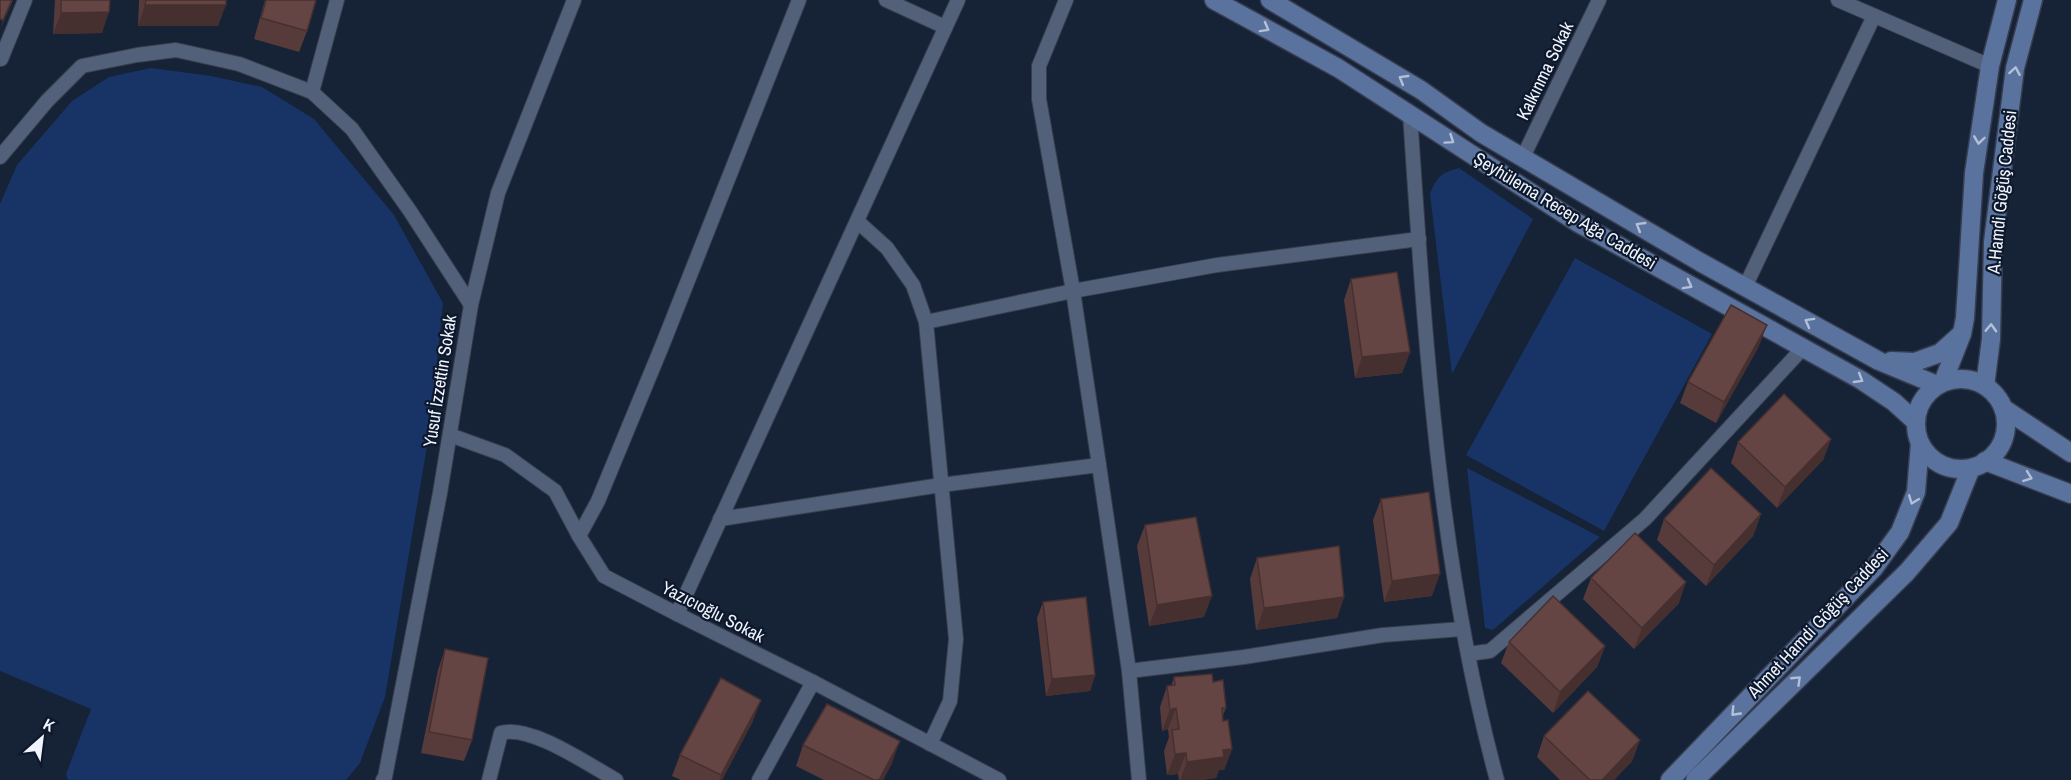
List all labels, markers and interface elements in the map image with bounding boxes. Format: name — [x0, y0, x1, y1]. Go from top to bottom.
street label: Kalkınma Sokak — [1510, 17, 1579, 124]
one-way arrow — [1259, 21, 1269, 32]
one-way arrow — [2008, 67, 2021, 77]
one-way arrow — [1399, 75, 1409, 86]
street label: A.Hamdi Göğüş Caddesi — [1980, 109, 2023, 276]
one-way arrow — [1443, 133, 1454, 144]
one-way arrow — [1973, 135, 1985, 144]
street label: Şeyhülema Recep Ağa Caddesi — [1469, 146, 1661, 275]
one-way arrow — [1636, 222, 1646, 233]
one-way arrow — [1682, 278, 1692, 289]
street label: Yusuf İzzettin Sokak — [417, 312, 462, 449]
one-way arrow — [1805, 318, 1816, 329]
one-way arrow — [1985, 323, 1997, 332]
one-way arrow — [1853, 372, 1863, 383]
one-way arrow — [2022, 470, 2033, 483]
one-way arrow — [1908, 494, 1920, 505]
street label: Ahmet Hamdi Göğüş Caddesi — [1741, 542, 1894, 704]
street label: Yazıcıoğlu Sokak — [657, 575, 770, 649]
one-way arrow — [1789, 677, 1800, 688]
one-way arrow — [1731, 706, 1742, 716]
north arrow — [12, 708, 72, 768]
text: K — [40, 713, 59, 737]

